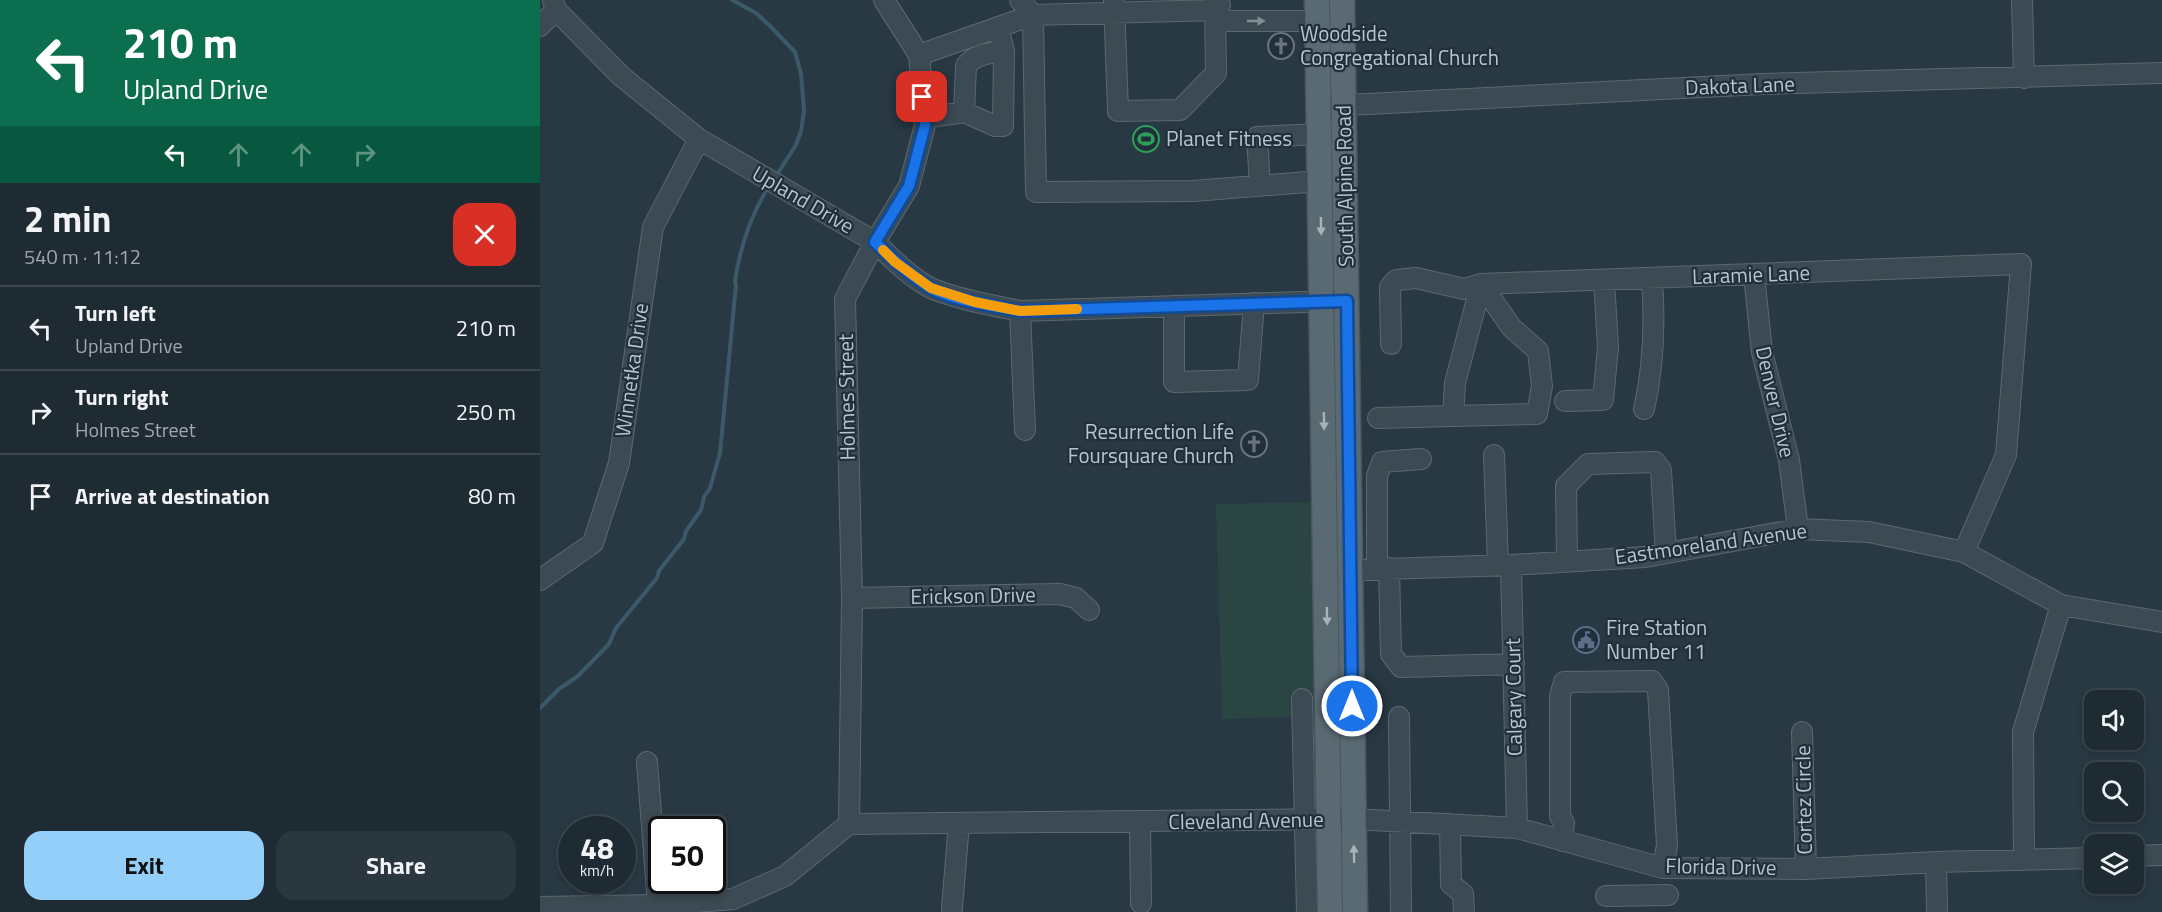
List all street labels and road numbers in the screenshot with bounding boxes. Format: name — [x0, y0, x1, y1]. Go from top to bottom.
street label: Dakota Lane — [1685, 67, 1795, 103]
street label: South Alpine Road — [1327, 105, 1361, 267]
street label: Upland Drive — [747, 157, 860, 241]
street label: Laramie Lane — [1691, 256, 1811, 292]
street label: Winnetka Drive — [606, 301, 656, 439]
street label: Holmes Street — [829, 333, 863, 461]
street label: Denver Drive — [1748, 343, 1804, 461]
street label: Eastmoreland Avenue — [1613, 514, 1809, 572]
street label: Erickson Drive — [910, 578, 1036, 612]
street label: Calgary Court — [1496, 637, 1530, 756]
street label: Cortez Circle — [1786, 745, 1820, 855]
street label: Cleveland Avenue — [1168, 803, 1324, 837]
street label: Florida Drive — [1665, 849, 1777, 883]

